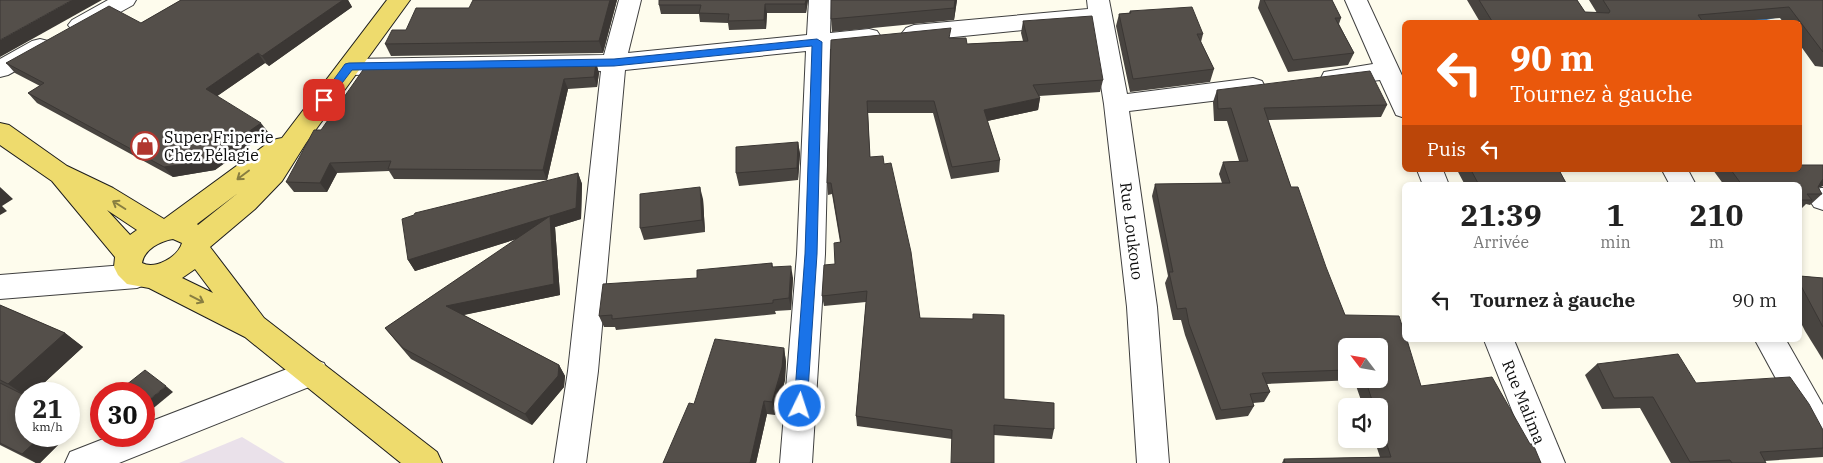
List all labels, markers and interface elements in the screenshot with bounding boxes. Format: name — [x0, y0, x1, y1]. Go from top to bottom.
text: 90 m — [1510, 35, 1594, 81]
icon: left — [1427, 40, 1492, 105]
pin — [303, 79, 345, 121]
text: Tournez à gauche — [1510, 79, 1693, 108]
icon: arrive — [310, 86, 338, 114]
place label: Super Friperie Chez Pélagie — [164, 127, 274, 165]
shop icon: Super Friperie Chez Pélagie — [130, 131, 160, 161]
icon: left — [1476, 135, 1504, 163]
text: Puis — [1427, 137, 1466, 161]
one-way arrow — [236, 170, 250, 180]
street label: Rue Loukouo — [1116, 181, 1148, 281]
text: 21:39 — [1461, 195, 1542, 234]
text: 1 — [1607, 195, 1625, 234]
text: 210 — [1689, 195, 1743, 234]
one-way arrow — [113, 200, 127, 210]
text: Arrivée — [1473, 232, 1529, 252]
text: min — [1600, 232, 1631, 252]
text: m — [1709, 232, 1724, 252]
icon: left — [1427, 286, 1455, 314]
text: Tournez à gauche — [1470, 288, 1635, 312]
text: 90 m — [1732, 288, 1777, 312]
one-way arrow — [189, 295, 204, 304]
north arrow — [1338, 338, 1388, 388]
map controls — [1338, 338, 1388, 448]
street label: Rue Malima — [1498, 357, 1550, 447]
position arrow — [773, 379, 825, 431]
speed limit sign: 30 — [90, 382, 155, 447]
text: 21 — [32, 392, 63, 425]
button: sound — [1338, 398, 1388, 448]
text: km/h — [32, 419, 63, 434]

